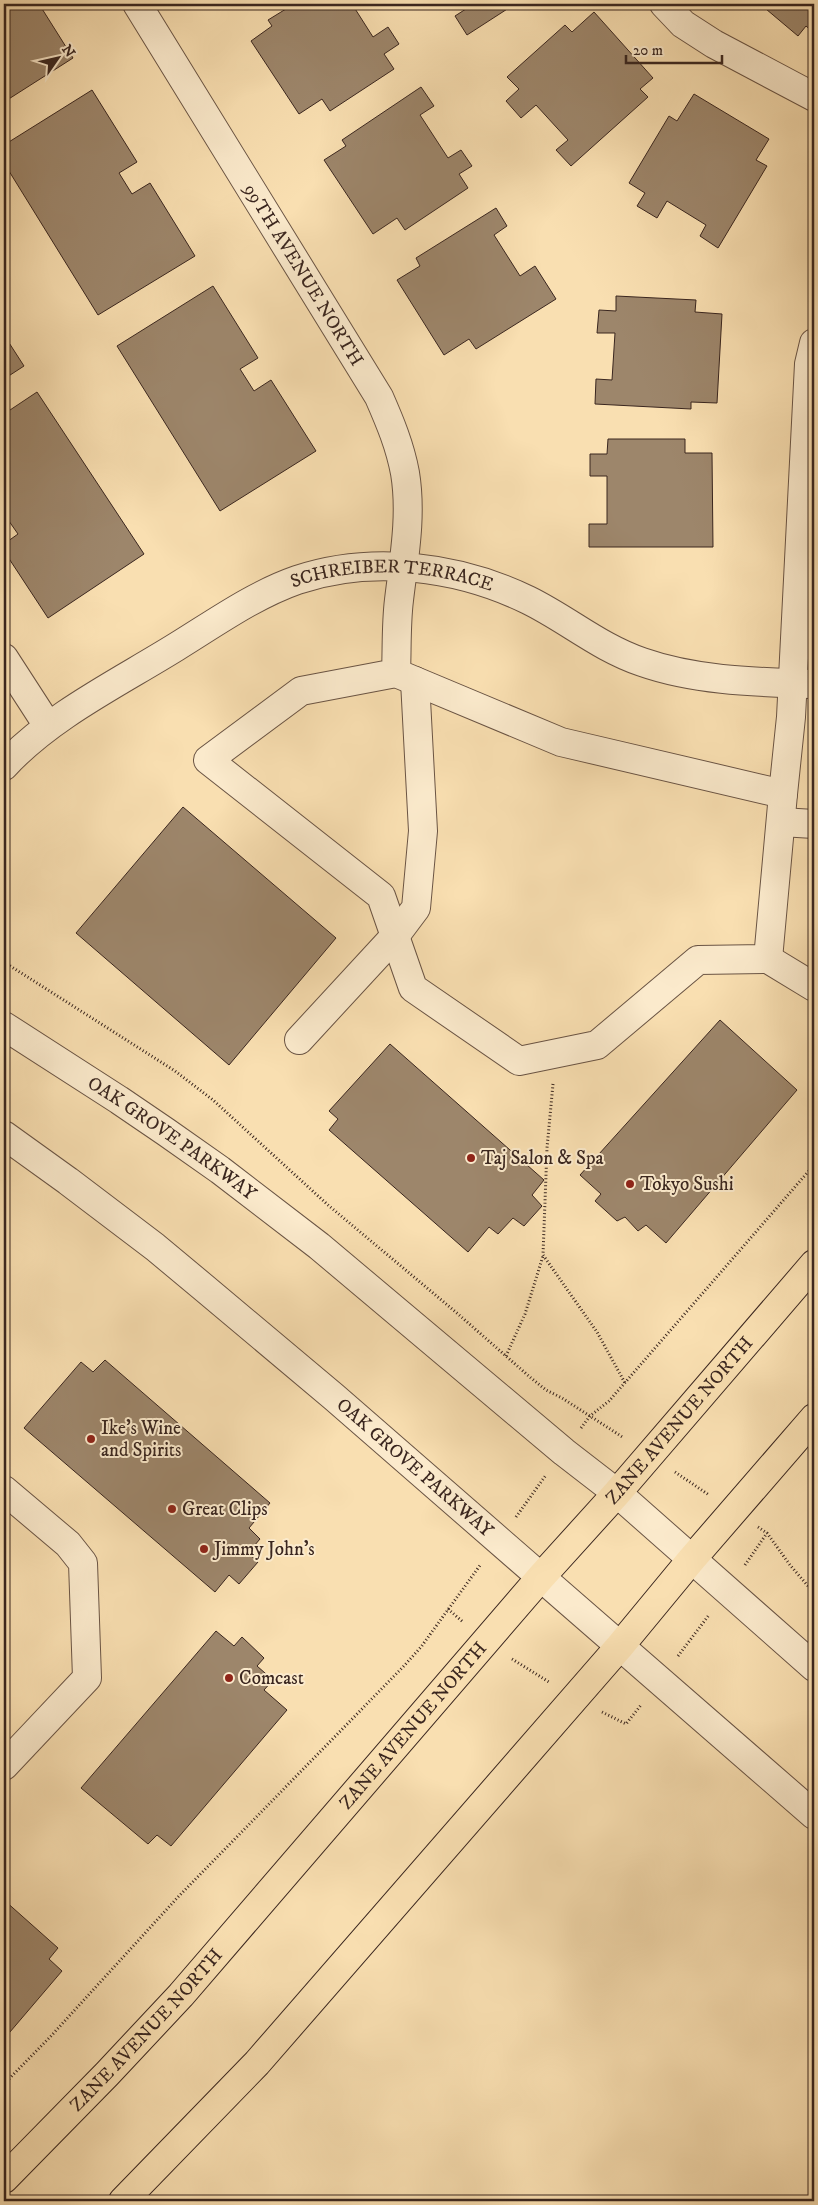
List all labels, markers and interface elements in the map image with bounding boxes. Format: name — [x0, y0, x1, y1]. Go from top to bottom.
north arrow — [32, 32, 82, 82]
scale bar — [626, 32, 722, 64]
text: N — [57, 41, 79, 62]
text: 20 m — [633, 41, 663, 60]
street label: 99TH AVENUE NORTH — [238, 178, 369, 370]
street label: SCHREIBER TERRACE — [287, 555, 497, 596]
street label: OAK GROVE PARKWAY — [83, 1071, 262, 1206]
place label: Taj Salon & Spa — [481, 1147, 604, 1170]
marker: Taj Salon & Spa — [465, 1152, 477, 1164]
place label: Tokyo Sushi — [640, 1173, 734, 1196]
marker: Tokyo Sushi — [624, 1178, 636, 1190]
street label: ZANE AVENUE NORTH — [601, 1332, 758, 1509]
street label: OAK GROVE PARKWAY — [332, 1393, 499, 1543]
place label: Ike's Wine and Spirits — [101, 1417, 181, 1462]
marker: Ike's Wine and Spirits — [85, 1433, 97, 1445]
place label: Great Clips — [182, 1498, 268, 1521]
marker: Great Clips — [166, 1503, 178, 1515]
place label: Jimmy John's — [212, 1538, 315, 1561]
marker: Jimmy John's — [198, 1543, 210, 1555]
street label: ZANE AVENUE NORTH — [335, 1637, 492, 1814]
place label: Comcast — [239, 1667, 304, 1690]
marker: Comcast — [223, 1672, 235, 1684]
street label: ZANE AVENUE NORTH — [65, 1944, 227, 2116]

